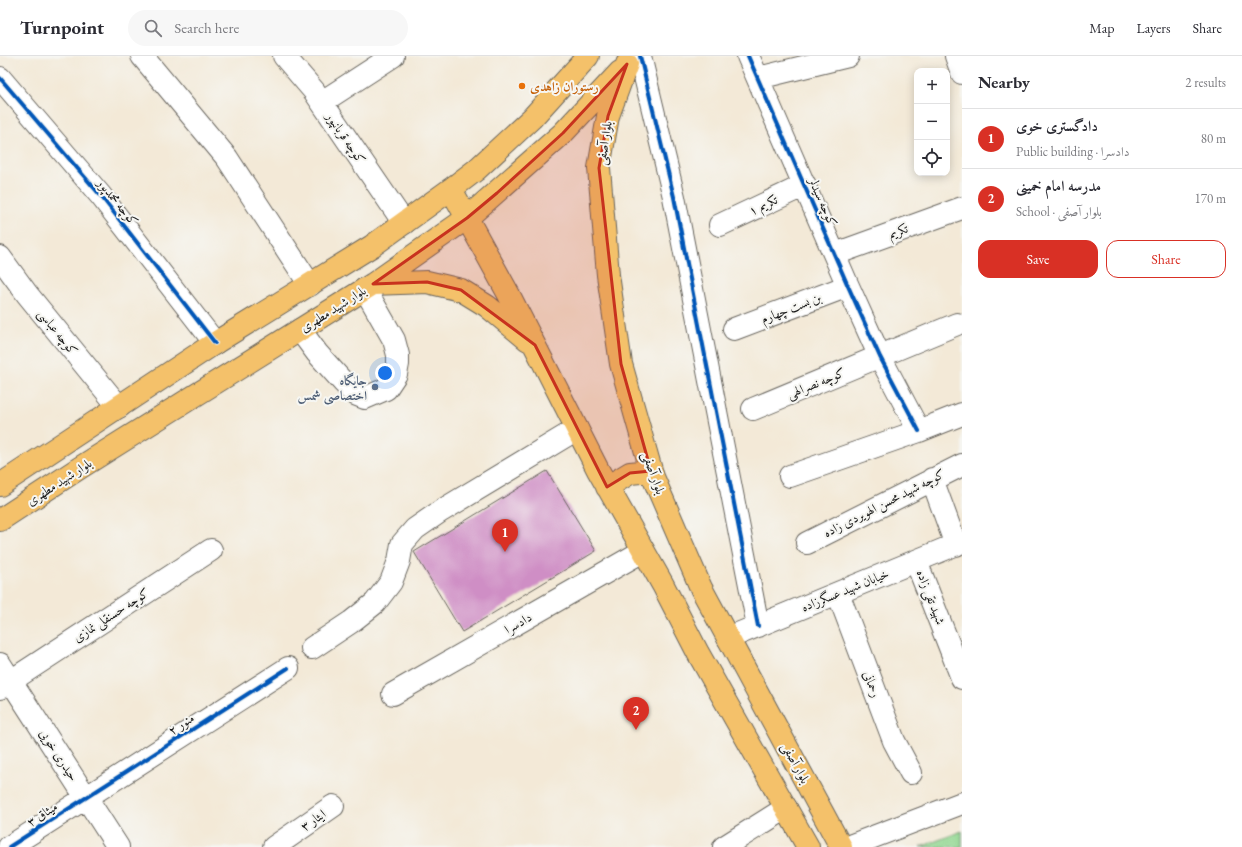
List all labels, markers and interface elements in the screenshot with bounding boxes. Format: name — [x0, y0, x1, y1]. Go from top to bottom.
search box — [128, 10, 408, 46]
text: Turnpoint — [20, 15, 104, 40]
icon: search — [142, 17, 164, 39]
text: Search here — [174, 18, 239, 37]
text: Map — [1089, 19, 1114, 37]
text: Layers — [1136, 19, 1171, 37]
text: Share — [1193, 19, 1222, 37]
map controls — [914, 68, 950, 176]
button: + — [914, 68, 950, 104]
text: Nearby — [978, 71, 1030, 93]
text: 2 results — [1185, 74, 1226, 91]
place label: رستوران زاهدی — [530, 78, 599, 95]
marker: رستوران زاهدی — [517, 81, 527, 91]
button: − — [914, 104, 950, 140]
street label: کوچه قربانپور — [321, 107, 369, 167]
text: دادگستری خوی — [1016, 116, 1098, 135]
street label: بلوار آصفی — [592, 120, 618, 166]
text: 1 — [988, 130, 994, 147]
text: 80 m — [1201, 130, 1226, 147]
button: locate — [914, 140, 950, 176]
text: Public building · دادسرا — [1016, 143, 1130, 160]
street label: کوچه محمدپور — [92, 173, 142, 230]
street label: کوچه سیدلر — [804, 173, 841, 229]
text: مدرسه امام خمینی — [1016, 176, 1101, 195]
text: 2 — [988, 190, 994, 207]
text: 170 m — [1195, 190, 1226, 207]
street label: تکریم ۱ — [746, 191, 782, 222]
text: School · بلوار آصفی — [1016, 203, 1102, 220]
street label: تکریم — [886, 219, 912, 245]
button: Save — [978, 240, 1098, 278]
button: Share — [1106, 240, 1226, 278]
street label: بلوار شهید مطهری — [297, 282, 369, 336]
street label: بن بست چهارم — [758, 289, 825, 330]
street label: کوچه عباسی — [33, 305, 82, 359]
your location — [375, 363, 395, 383]
street label: کوچه نصرالهی — [784, 364, 848, 403]
place label: جایگاه اختصاصی شمس — [298, 372, 367, 405]
marker: جایگاه اختصاصی شمس — [370, 382, 380, 392]
street label: بلوار آصفی — [637, 449, 669, 497]
street label: بلوار شهید مطهری — [23, 455, 95, 509]
street label: کوچه شهید محسن الهویردی زاده — [820, 465, 948, 542]
pin: 1 — [492, 519, 518, 552]
street label: خیابان شهید عسگرزاده — [799, 565, 891, 615]
street label: شهید تقی زاده — [911, 567, 949, 628]
street label: کوچه حسنقلی نمازی — [70, 584, 153, 648]
street label: دادسرا — [501, 608, 535, 638]
street label: رحمانی — [859, 668, 885, 700]
pin: 2 — [623, 697, 649, 730]
street label: منور ۲ — [165, 709, 197, 739]
street label: حیدری خویی — [36, 726, 82, 784]
street label: بلوار آصفی — [776, 740, 814, 787]
street label: میثاق ۳ — [23, 798, 61, 830]
street label: ایثار ۳ — [297, 805, 329, 835]

